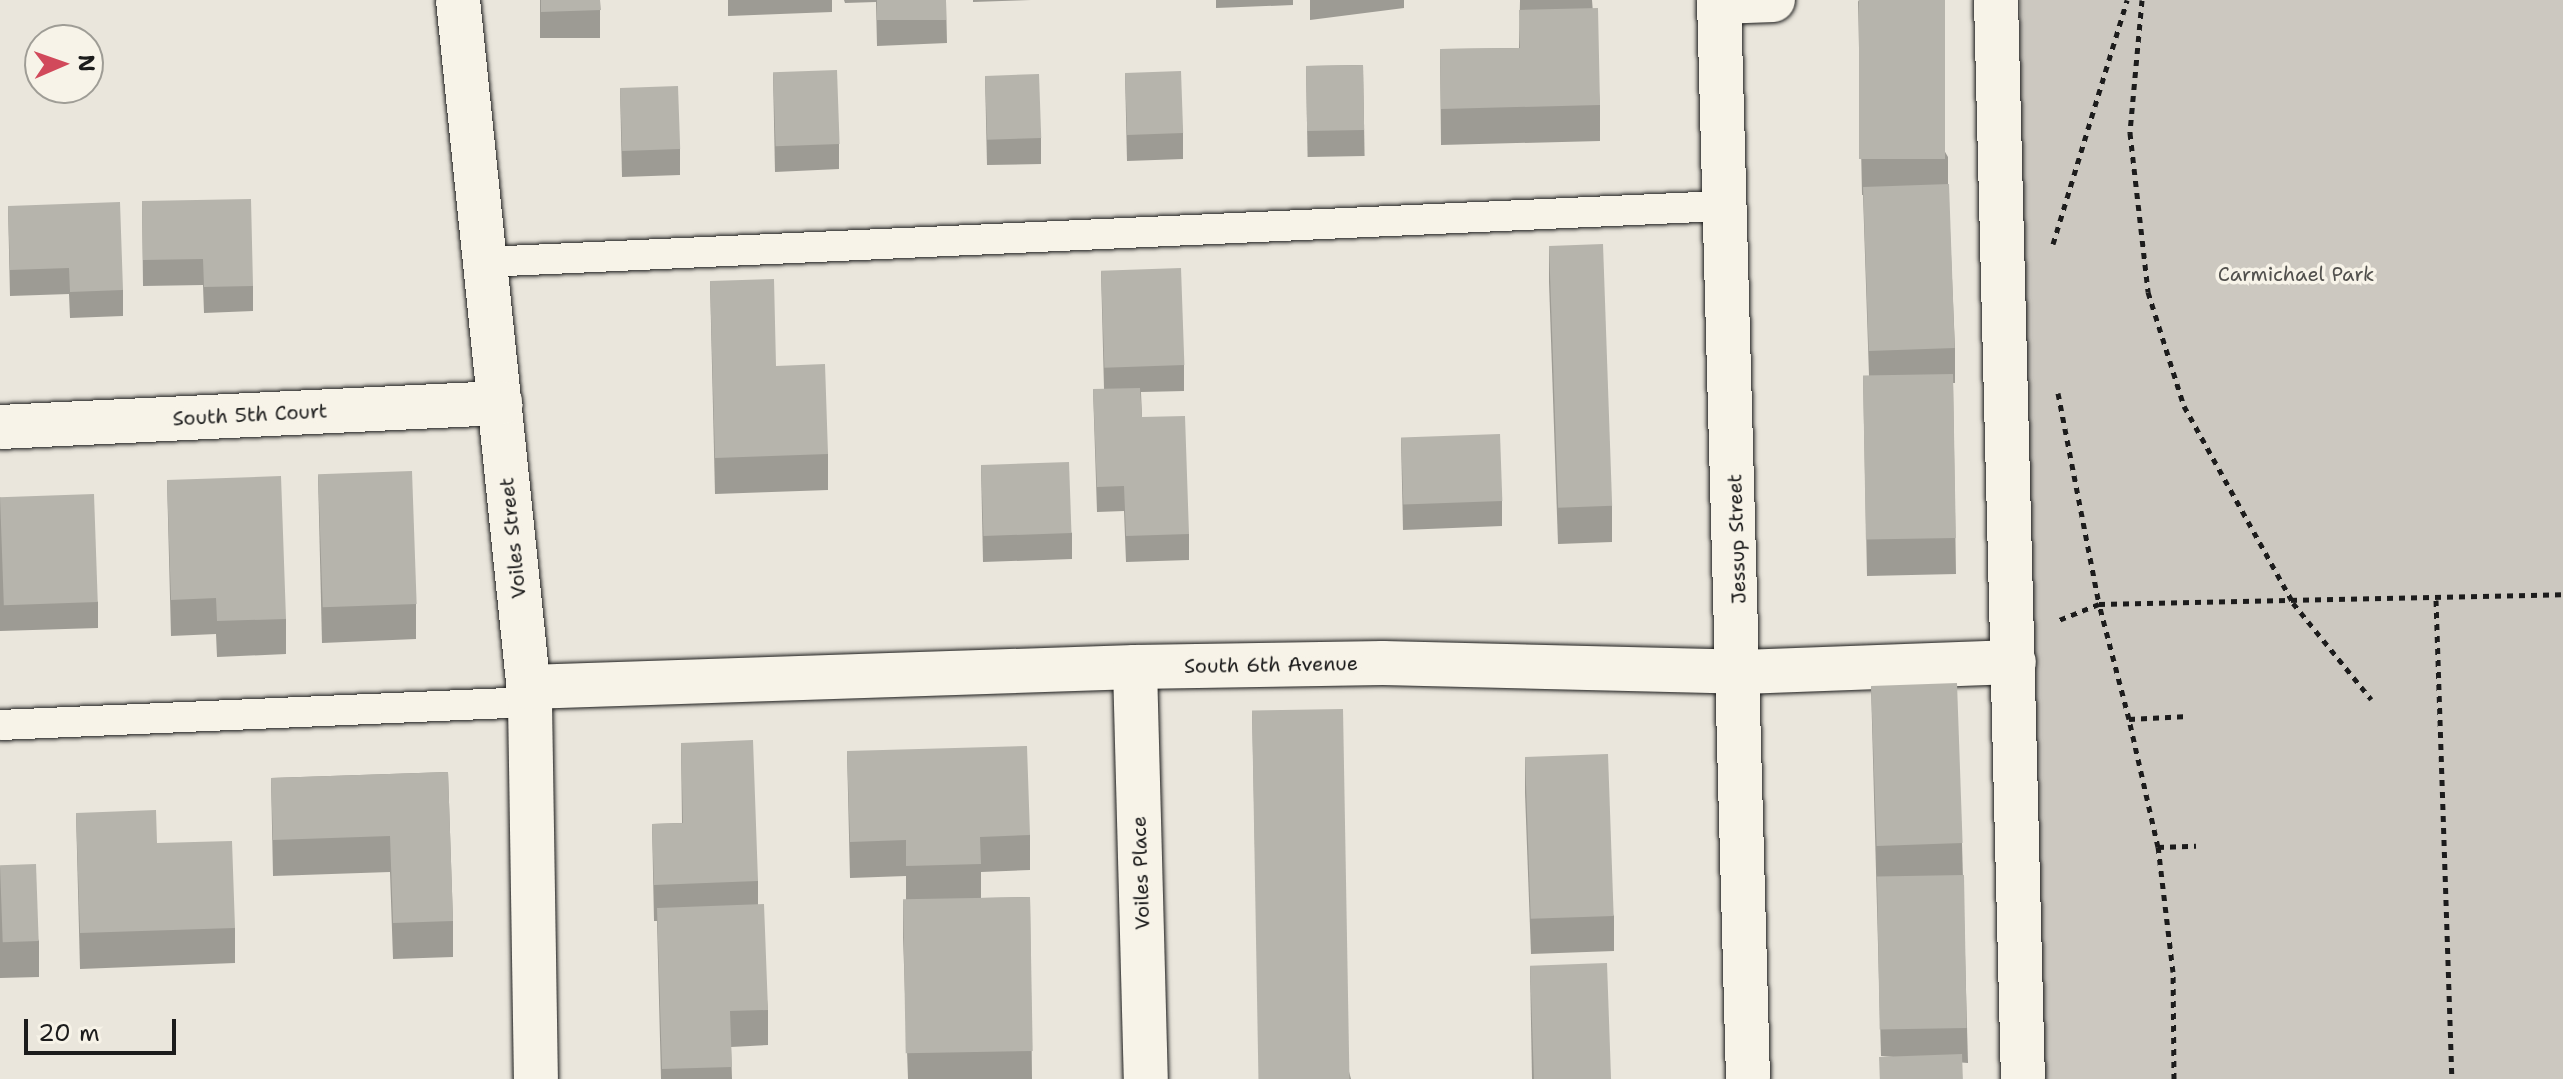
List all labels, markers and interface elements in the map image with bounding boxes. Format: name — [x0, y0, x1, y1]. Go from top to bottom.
north arrow — [24, 24, 104, 104]
text: N — [72, 54, 101, 72]
park label: Carmichael Park — [2218, 262, 2374, 286]
street label: South 5th Court — [172, 399, 328, 431]
street label: Jessup Street — [1723, 474, 1751, 604]
street label: Voiles Street — [495, 476, 531, 600]
street label: South 6th Avenue — [1184, 651, 1358, 679]
street label: Voiles Place — [1127, 816, 1155, 930]
scale bar — [28, 1003, 180, 1053]
text: 20 m — [38, 1017, 100, 1049]

